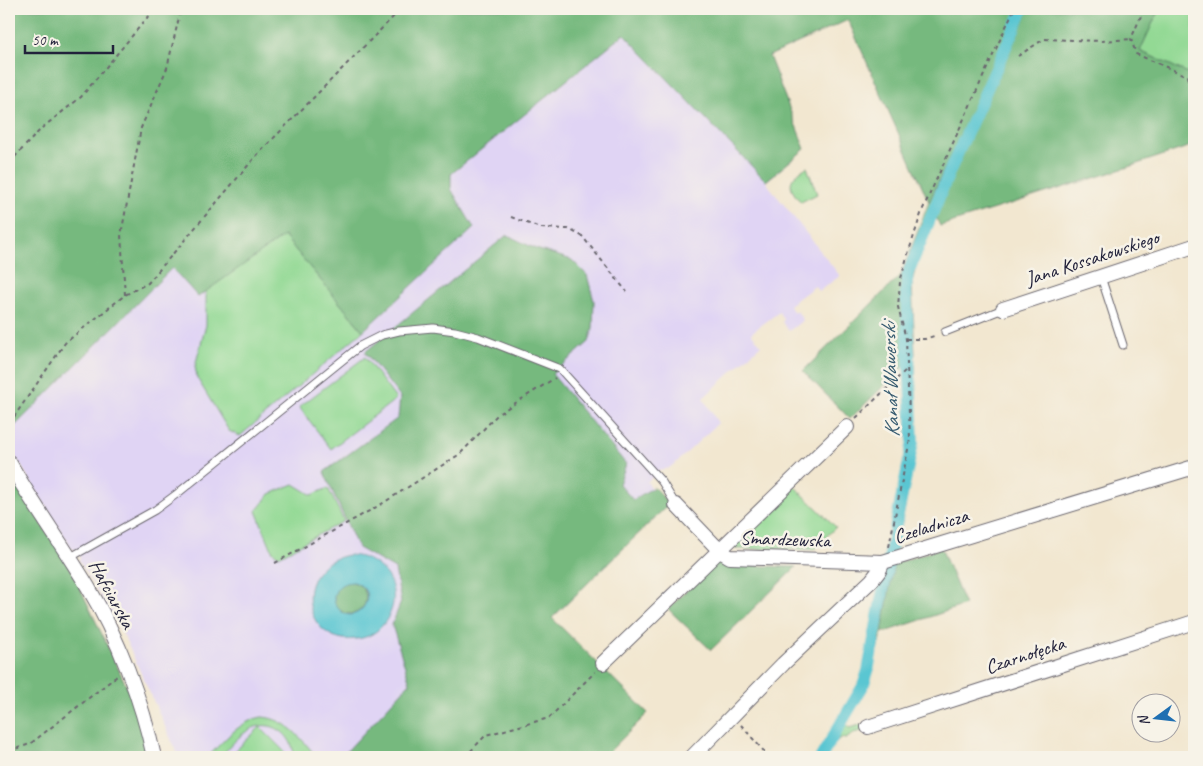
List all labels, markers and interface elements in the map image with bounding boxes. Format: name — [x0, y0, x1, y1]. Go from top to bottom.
scale bar — [25, 22, 112, 54]
text: 50 m — [32, 31, 59, 50]
street label: Jana Kossakowskiego — [1021, 224, 1164, 292]
water label: Kanał Wawerski — [875, 317, 905, 438]
street label: Czeladnicza — [891, 502, 973, 549]
street label: Smardzewska — [739, 525, 832, 553]
street label: Hafciarska — [83, 555, 141, 634]
street label: Czarnołęcka — [982, 630, 1069, 680]
north arrow — [1130, 694, 1180, 744]
text: N — [1134, 713, 1153, 728]

